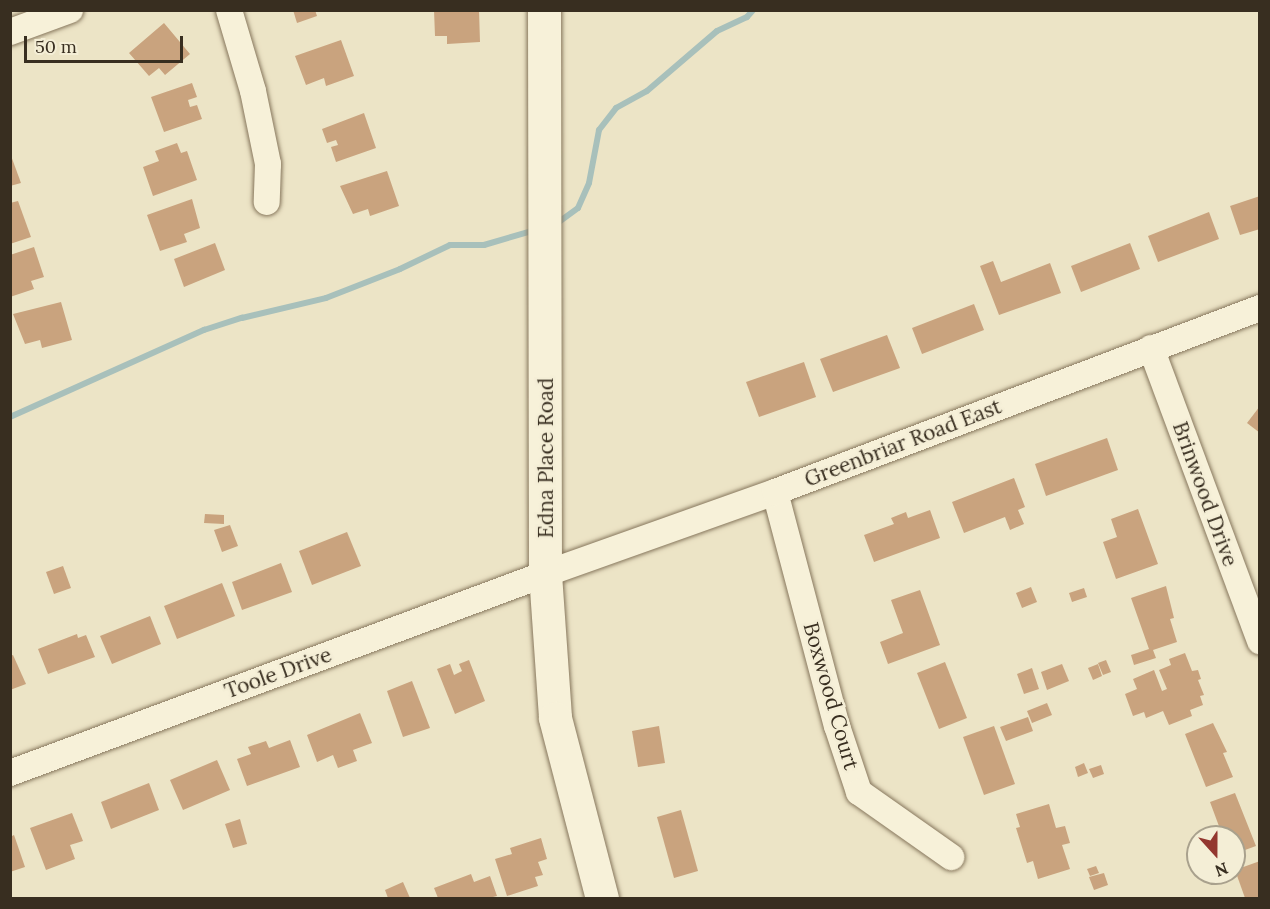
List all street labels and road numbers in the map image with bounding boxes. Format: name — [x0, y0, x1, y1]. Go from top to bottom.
street label: Edna Place Road — [533, 378, 559, 538]
street label: Greenbriar Road East — [801, 394, 1005, 492]
street label: Brinwood Drive — [1167, 418, 1243, 570]
street label: Boxwood Court — [798, 619, 864, 773]
street label: Toole Drive — [221, 642, 335, 704]

